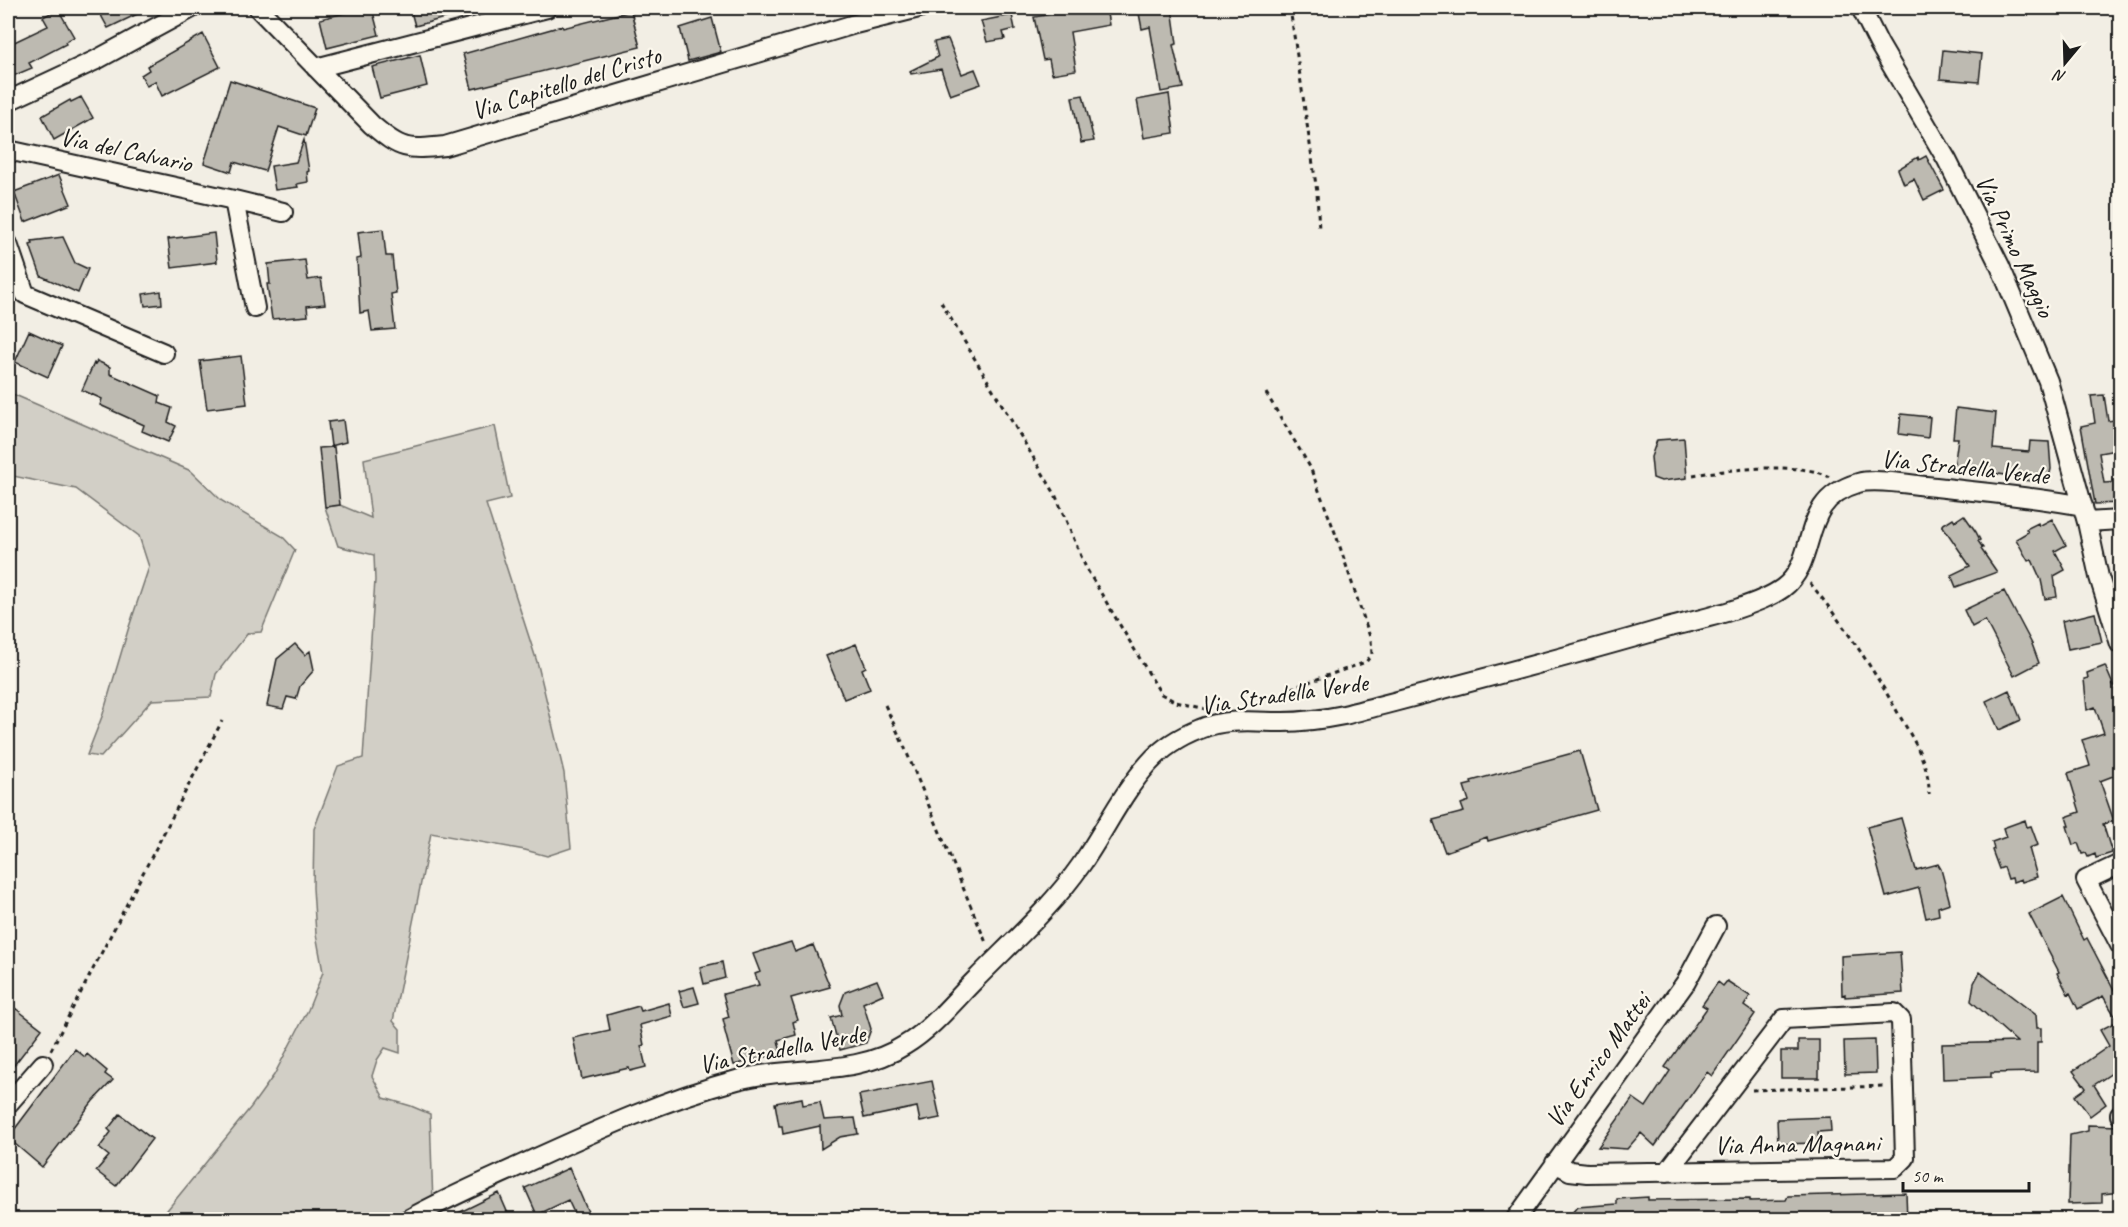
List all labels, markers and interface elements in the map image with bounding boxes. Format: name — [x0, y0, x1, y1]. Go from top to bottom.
north arrow — [2035, 33, 2095, 93]
street label: Via Capitello del Cristo — [467, 38, 666, 127]
text: N — [2050, 64, 2068, 87]
street label: Via del Calvario — [57, 120, 197, 180]
street label: Via Primo Maggio — [1968, 170, 2063, 324]
street label: Via Stradella Verde — [1880, 442, 2053, 492]
street label: Via Stradella Verde — [1198, 666, 1372, 722]
street label: Via Enrico Mattei — [1538, 984, 1660, 1134]
street label: Via Stradella Verde — [696, 1016, 870, 1081]
street label: Via Anna Magnani — [1714, 1126, 1883, 1162]
scale bar — [1903, 1155, 2029, 1193]
text: 50 m — [1912, 1165, 1945, 1187]

